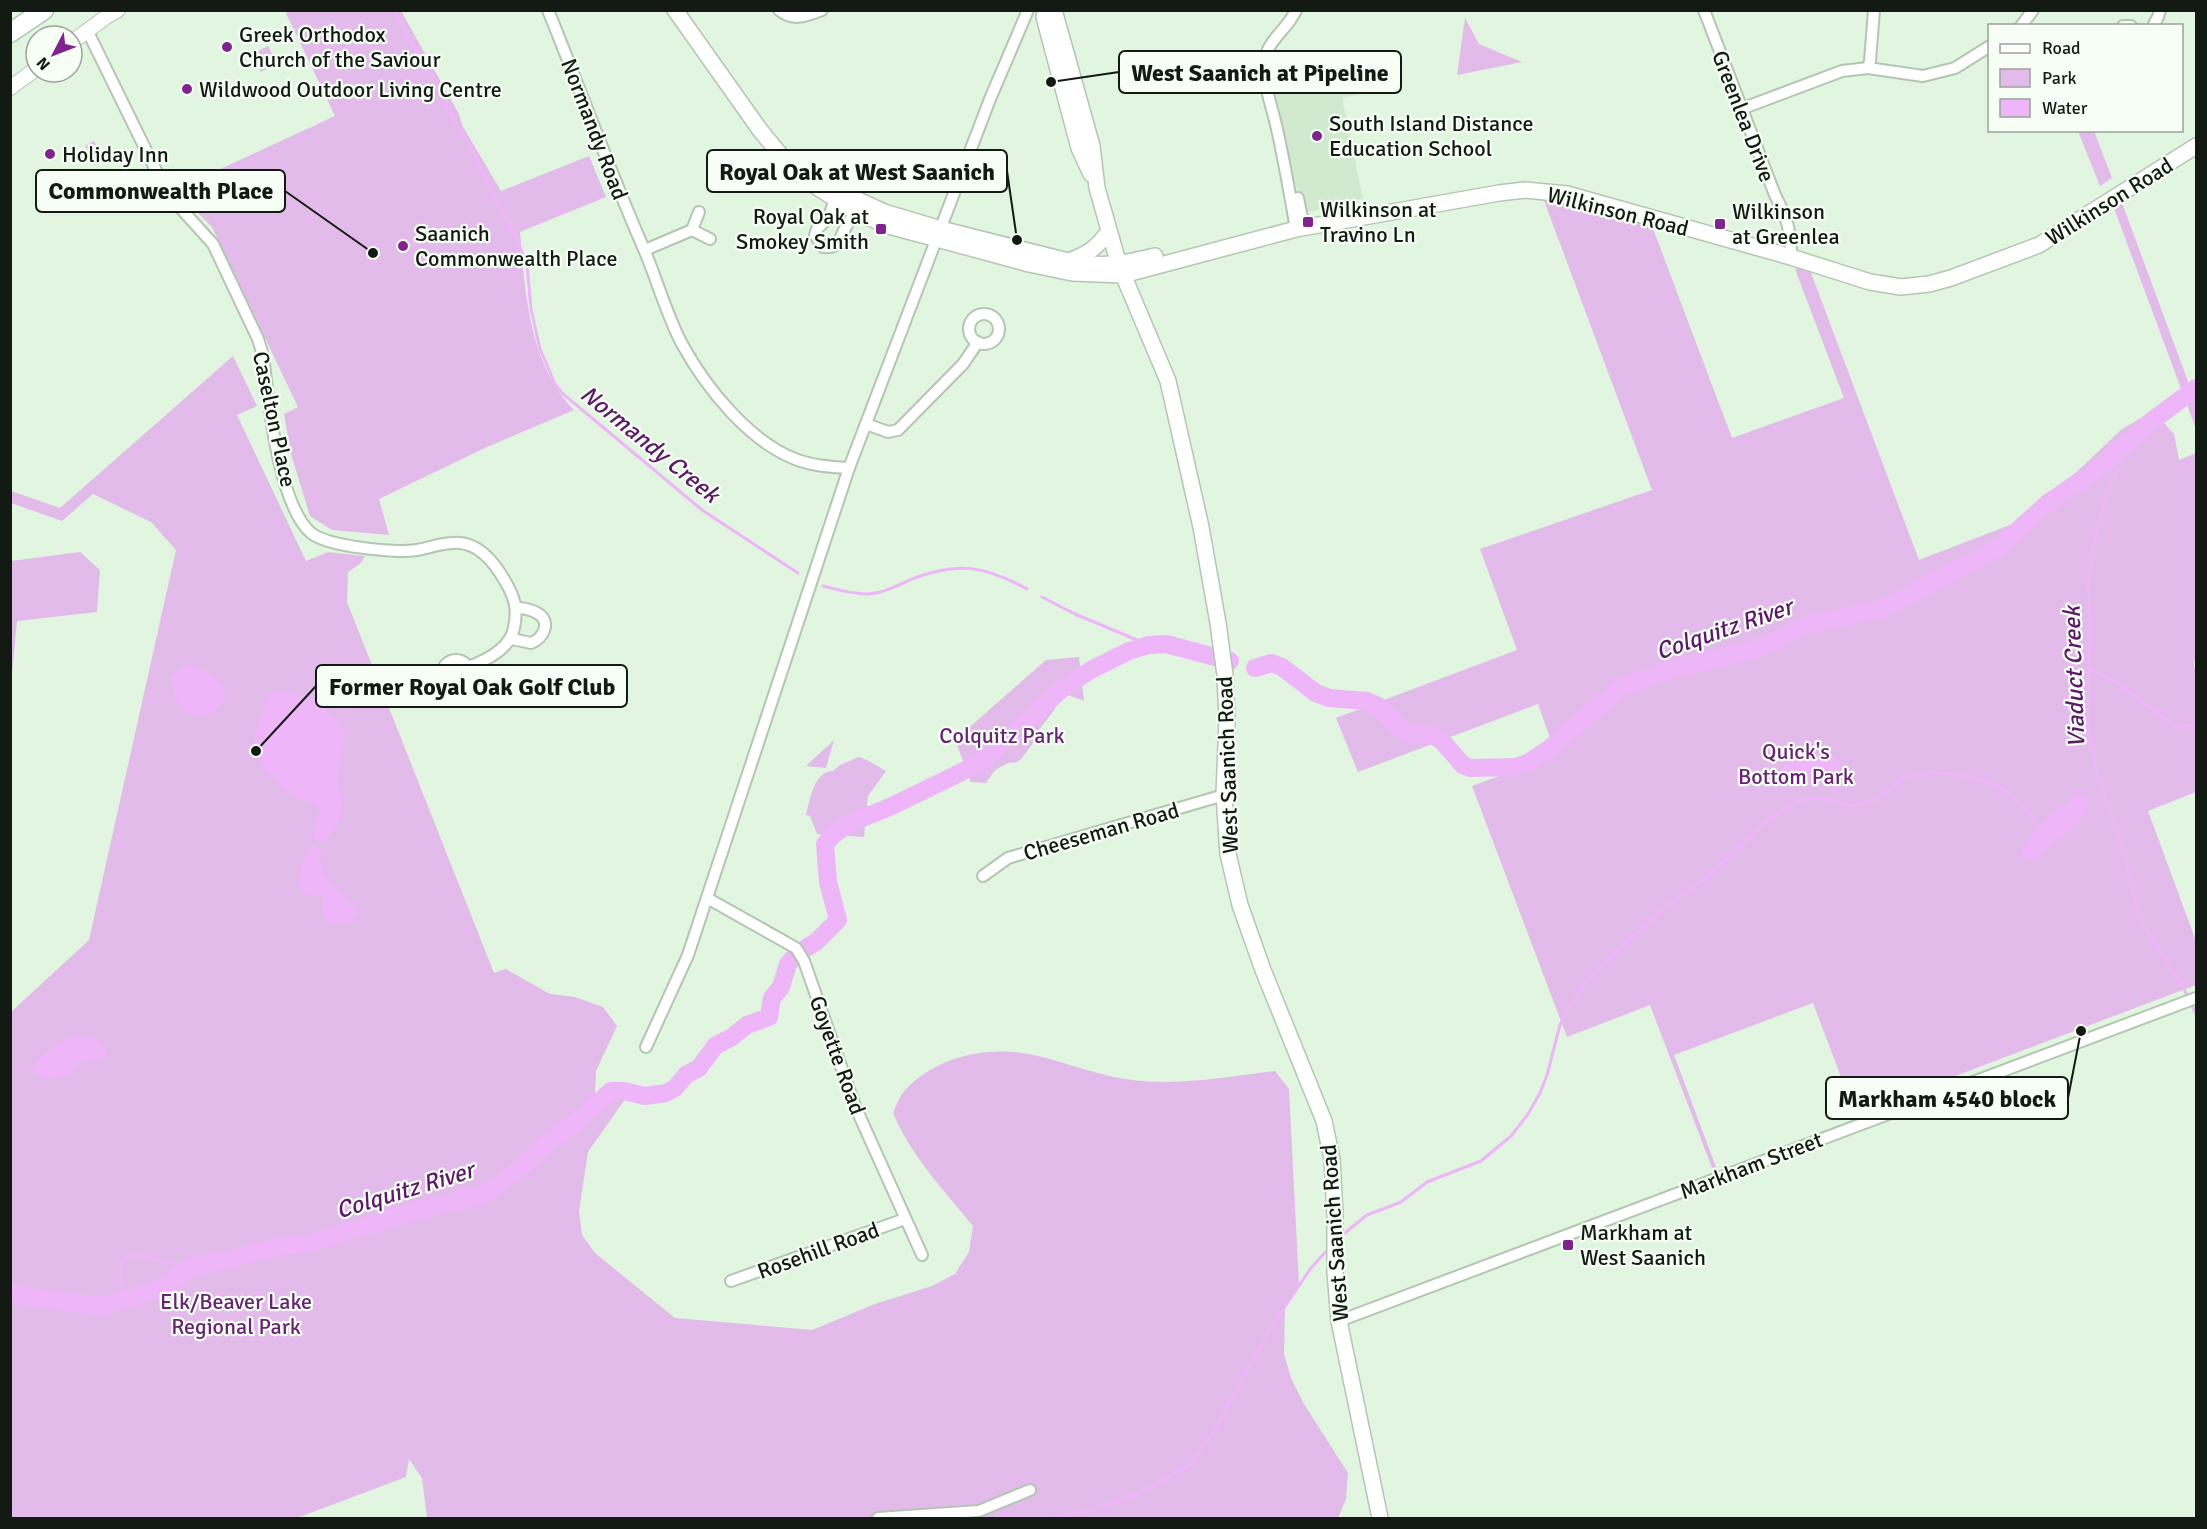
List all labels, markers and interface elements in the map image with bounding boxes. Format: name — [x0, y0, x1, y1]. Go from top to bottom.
place label: Greek Orthodox Church of the Saviour — [239, 21, 441, 73]
north arrow — [24, 24, 84, 84]
legend — [1988, 24, 2183, 132]
text: Road — [2042, 37, 2081, 59]
marker: Greek Orthodox Church of the Saviour — [220, 40, 234, 54]
street label: Greenlea Drive — [1706, 47, 1781, 186]
callout: West Saanich at Pipeline — [1119, 51, 1401, 93]
text: N — [32, 53, 55, 74]
street label: Normandy Road — [555, 55, 634, 204]
text: West Saanich at Pipeline — [1131, 58, 1389, 88]
text: Park — [2042, 67, 2077, 89]
place label: Wildwood Outdoor Living Centre — [199, 76, 502, 103]
marker: Wildwood Outdoor Living Centre — [180, 82, 194, 96]
text: Water — [2042, 97, 2088, 119]
place label: South Island Distance Education School — [1329, 110, 1533, 162]
marker: South Island Distance Education School — [1310, 129, 1324, 143]
place label: Holiday Inn — [62, 141, 169, 168]
marker: Holiday Inn — [43, 147, 57, 161]
callout: Royal Oak at West Saanich — [707, 150, 1007, 192]
street label: Wilkinson Road — [2041, 152, 2178, 251]
text: Royal Oak at West Saanich — [719, 157, 995, 187]
callout: Commonwealth Place — [36, 170, 285, 212]
text: Commonwealth Place — [48, 176, 274, 206]
street label: Wilkinson Road — [1544, 181, 1691, 242]
place label: Wilkinson at Travino Ln — [1320, 196, 1437, 248]
place label: Wilkinson at Greenlea — [1732, 198, 1840, 250]
place label: Royal Oak at Smokey Smith — [736, 203, 869, 255]
marker: Wilkinson at Travino Ln — [1301, 215, 1315, 229]
marker: Wilkinson at Greenlea — [1713, 217, 1727, 231]
place label: Saanich Commonwealth Place — [415, 220, 617, 272]
marker: Royal Oak at Smokey Smith — [874, 222, 888, 236]
marker: Saanich Commonwealth Place — [396, 239, 410, 253]
street label: Caselton Place — [247, 349, 302, 489]
water label: Normandy Creek — [574, 379, 727, 510]
water label: Colquitz River — [1652, 591, 1799, 666]
water label: Viaduct Creek — [2056, 604, 2091, 749]
callout: Former Royal Oak Golf Club — [316, 665, 627, 707]
text: Former Royal Oak Golf Club — [329, 672, 616, 702]
street label: West Saanich Road — [1211, 676, 1244, 854]
park label: Colquitz Park — [939, 722, 1065, 749]
park label: Quick's Bottom Park — [1738, 738, 1854, 790]
street label: Cheeseman Road — [1020, 796, 1182, 867]
street label: Goyette Road — [804, 992, 871, 1118]
callout: Markham 4540 block — [1826, 1077, 2068, 1119]
text: Markham 4540 block — [1838, 1084, 2057, 1114]
street label: Markham Street — [1676, 1126, 1827, 1205]
street label: West Saanich Road — [1315, 1143, 1354, 1323]
water label: Colquitz River — [332, 1154, 481, 1225]
street label: Rosehill Road — [754, 1216, 883, 1285]
place label: Markham at West Saanich — [1580, 1219, 1706, 1271]
marker: Markham at West Saanich — [1561, 1238, 1575, 1252]
park label: Elk/Beaver Lake Regional Park — [160, 1288, 312, 1340]

